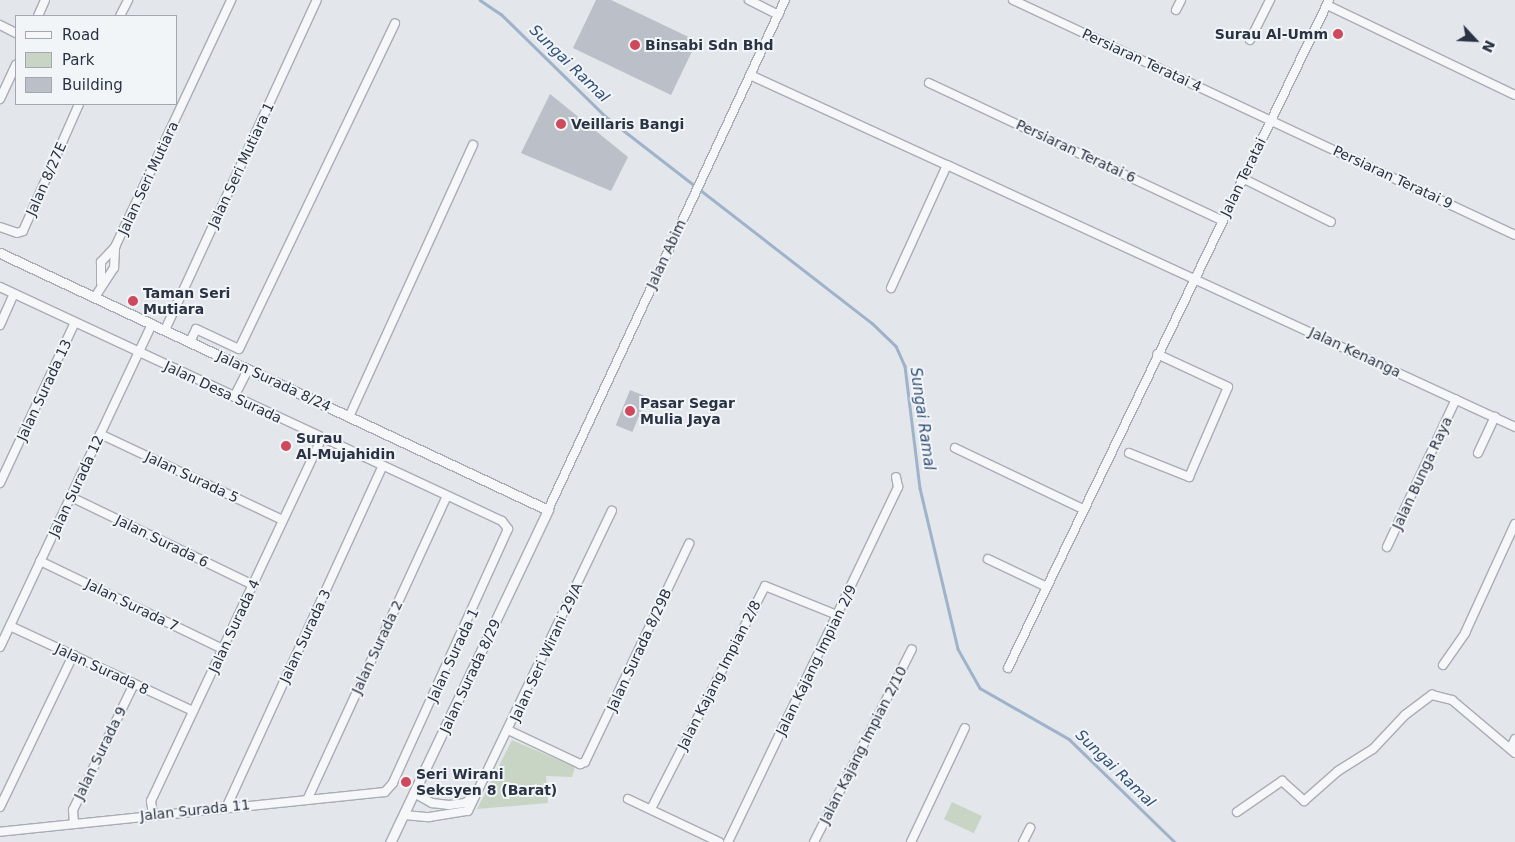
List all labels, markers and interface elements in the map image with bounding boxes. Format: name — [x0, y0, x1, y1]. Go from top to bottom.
legend — [15, 15, 178, 105]
north arrow — [1450, 15, 1500, 65]
water label: Sungai Ramal — [525, 21, 613, 107]
street label: Persiaran Teratai 4 — [1079, 25, 1205, 95]
text: Road — [62, 26, 100, 44]
place label: Surau Al-Umm — [1215, 26, 1328, 42]
marker: Surau Al-Umm — [1332, 28, 1344, 40]
place label: Binsabi Sdn Bhd — [645, 37, 774, 53]
text: N — [1479, 38, 1498, 55]
marker: Binsabi Sdn Bhd — [629, 39, 641, 51]
text: Park — [62, 51, 94, 69]
text: Building — [62, 76, 123, 94]
street label: Jalan Seri Mutiara 1 — [205, 100, 277, 230]
place label: Veillaris Bangi — [571, 116, 684, 132]
street label: Persiaran Teratai 6 — [1013, 116, 1139, 186]
marker: Veillaris Bangi — [555, 118, 567, 130]
street label: Jalan Seri Mutiara — [114, 119, 182, 237]
street label: Jalan Teratai — [1217, 135, 1269, 219]
street label: Jalan 8/27E — [22, 140, 70, 218]
street label: Persiaran Teratai 9 — [1330, 142, 1456, 212]
street label: Jalan Abim — [643, 217, 689, 291]
place label: Taman Seri Mutiara — [143, 285, 230, 318]
marker: Taman Seri Mutiara — [127, 295, 139, 307]
street label: Jalan Kenanga — [1306, 323, 1404, 381]
street label: Jalan Surada 13 — [13, 336, 75, 444]
street label: Jalan Surada 8/24 — [214, 347, 334, 415]
street label: Jalan Desa Surada — [162, 357, 284, 427]
water label: Sungai Ramal — [906, 366, 938, 472]
place label: Pasar Segar Mulia Jaya — [640, 395, 735, 428]
marker: Pasar Segar Mulia Jaya — [624, 405, 636, 417]
street label: Jalan Bunga Raya — [1388, 414, 1456, 532]
place label: Surau Al-Mujahidin — [296, 430, 395, 462]
street label: Jalan Surada 12 — [45, 432, 107, 540]
marker: Surau Al-Mujahidin — [280, 440, 292, 452]
street label: Jalan Surada 5 — [142, 448, 242, 506]
street label: Jalan Surada 6 — [113, 511, 211, 571]
street label: Jalan Surada 7 — [83, 575, 181, 635]
street label: Jalan Surada 4 — [205, 576, 263, 676]
street label: Jalan Seri Wirani 29/A — [506, 580, 586, 724]
street label: Jalan Kajang Impian 2/9 — [772, 582, 860, 738]
street label: Jalan Surada 3 — [276, 586, 334, 686]
street label: Jalan Surada 8/29B — [603, 586, 675, 714]
street label: Jalan Surada 2 — [348, 597, 406, 697]
street label: Jalan Kajang Impian 2/8 — [674, 597, 764, 753]
street label: Jalan Surada 1 — [424, 605, 482, 705]
street label: Jalan Surada 8/29 — [436, 616, 504, 736]
street label: Jalan Surada 8 — [52, 640, 152, 698]
street label: Jalan Kajang Impian 2/10 — [816, 663, 910, 827]
street label: Jalan Surada 9 — [70, 704, 130, 802]
water label: Sungai Ramal — [1071, 726, 1159, 812]
place label: Seri Wirani Seksyen 8 (Barat) — [416, 766, 557, 799]
marker: Seri Wirani Seksyen 8 (Barat) — [400, 776, 412, 788]
street label: Jalan Surada 11 — [139, 796, 251, 824]

